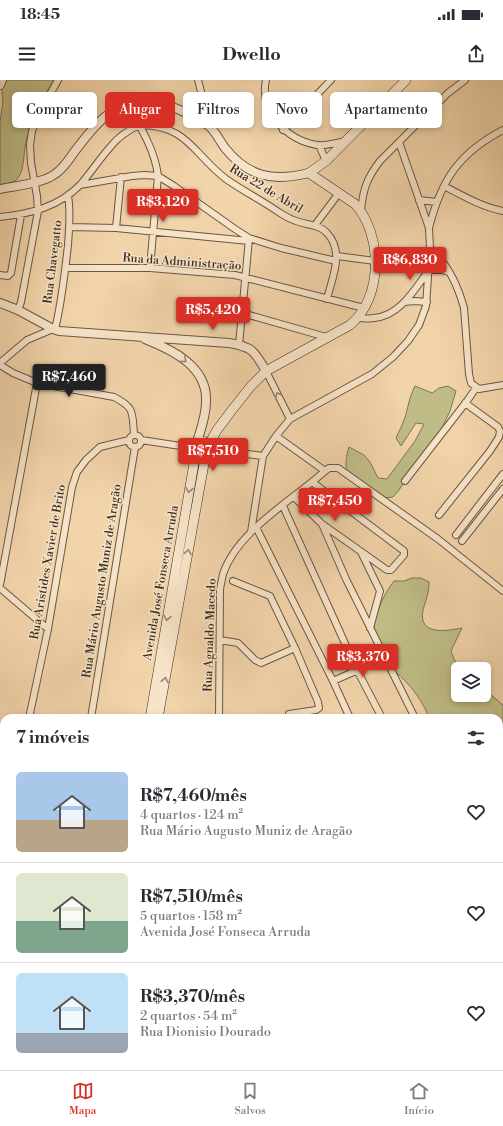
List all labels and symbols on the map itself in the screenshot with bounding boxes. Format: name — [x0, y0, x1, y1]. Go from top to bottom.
street label: Rua 22 de Abril — [227, 161, 306, 217]
pin: R$3,120 — [126, 189, 200, 223]
street label: Rua Chavegatto — [40, 219, 66, 305]
pin: R$6,830 — [373, 247, 447, 281]
street label: Rua da Administração — [122, 250, 242, 274]
pin: R$5,420 — [176, 297, 250, 331]
one-way arrow — [180, 355, 187, 362]
pin: R$7,460 — [32, 364, 106, 398]
one-way arrow — [276, 392, 283, 399]
pin: R$7,510 — [176, 438, 250, 472]
street label: Rua Aristides Xavier de Brito — [27, 483, 69, 641]
street label: Rua Mário Augusto Muniz de Aragão — [79, 483, 125, 679]
one-way arrow — [185, 487, 194, 493]
pin: R$7,450 — [298, 488, 372, 522]
street label: Avenida José Fonseca Arruda — [140, 503, 182, 663]
one-way arrow — [183, 549, 192, 555]
street label: Rua Agnaldo Macedo — [201, 578, 219, 692]
one-way arrow — [163, 615, 171, 621]
pin: R$3,370 — [326, 644, 400, 678]
one-way arrow — [160, 677, 169, 683]

